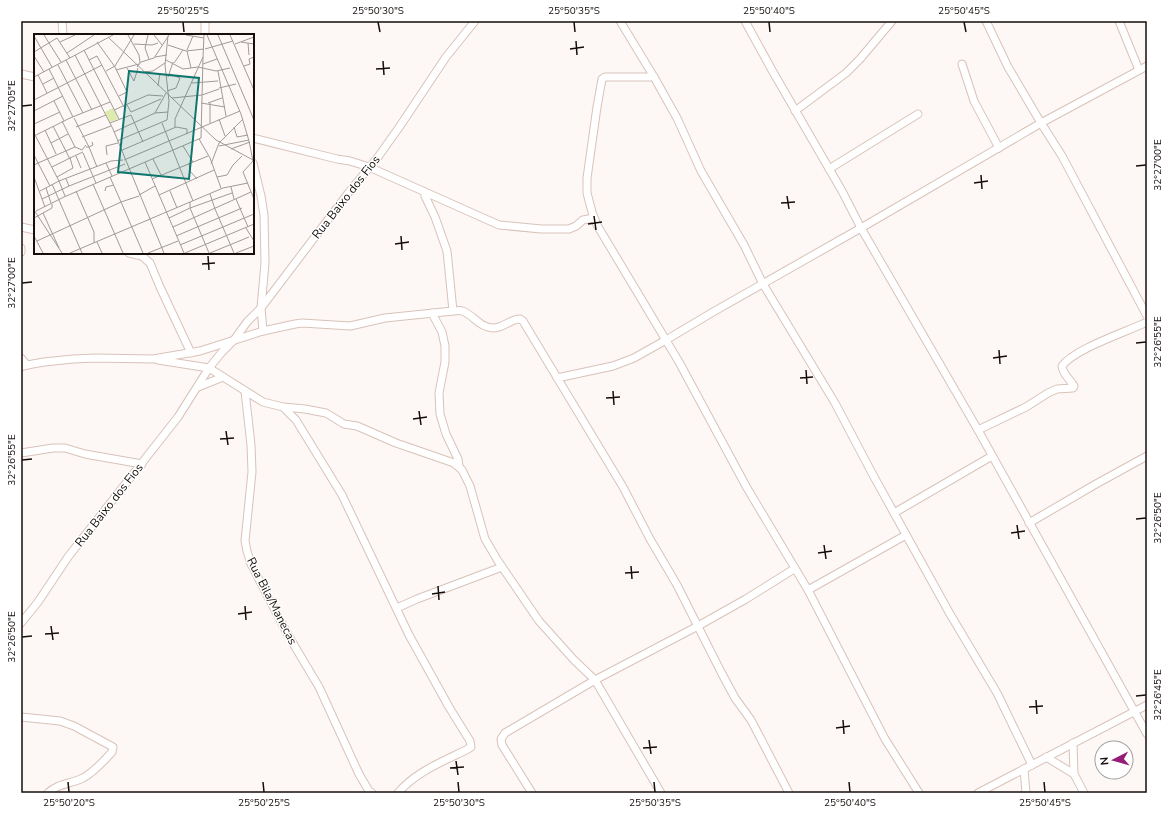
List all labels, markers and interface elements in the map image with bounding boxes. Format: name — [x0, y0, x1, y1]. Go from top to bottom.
text: 25°50'25"S — [157, 4, 209, 18]
text: 25°50'30"S — [352, 4, 404, 18]
text: 25°50'35"S — [548, 4, 600, 18]
text: 25°50'40"S — [743, 4, 795, 18]
text: 25°50'45"S — [938, 4, 990, 18]
inset map — [34, 34, 254, 254]
text: 32°27'05"E — [5, 80, 19, 132]
text: 32°27'00"E — [1151, 139, 1165, 191]
street label: Rua Baixo dos Fios — [308, 152, 384, 242]
text: 32°27'00"E — [5, 257, 19, 309]
text: 32°26'55"E — [1151, 316, 1165, 368]
text: 32°26'55"E — [5, 434, 19, 486]
street label: Rua Baixo dos Fios — [71, 460, 147, 550]
text: 32°26'50"E — [1151, 492, 1165, 544]
street label: Rua Bila/Manecas — [243, 555, 301, 648]
text: 32°26'50"E — [5, 611, 19, 663]
text: 32°26'45"E — [1151, 669, 1165, 721]
north arrow — [1094, 740, 1134, 780]
text: N — [1097, 756, 1112, 766]
text: 25°50'20"S — [43, 796, 95, 810]
text: 25°50'25"S — [238, 796, 290, 810]
text: 25°50'30"S — [433, 796, 485, 810]
text: 25°50'35"S — [629, 796, 681, 810]
text: 25°50'40"S — [824, 796, 876, 810]
text: 25°50'45"S — [1019, 796, 1071, 810]

